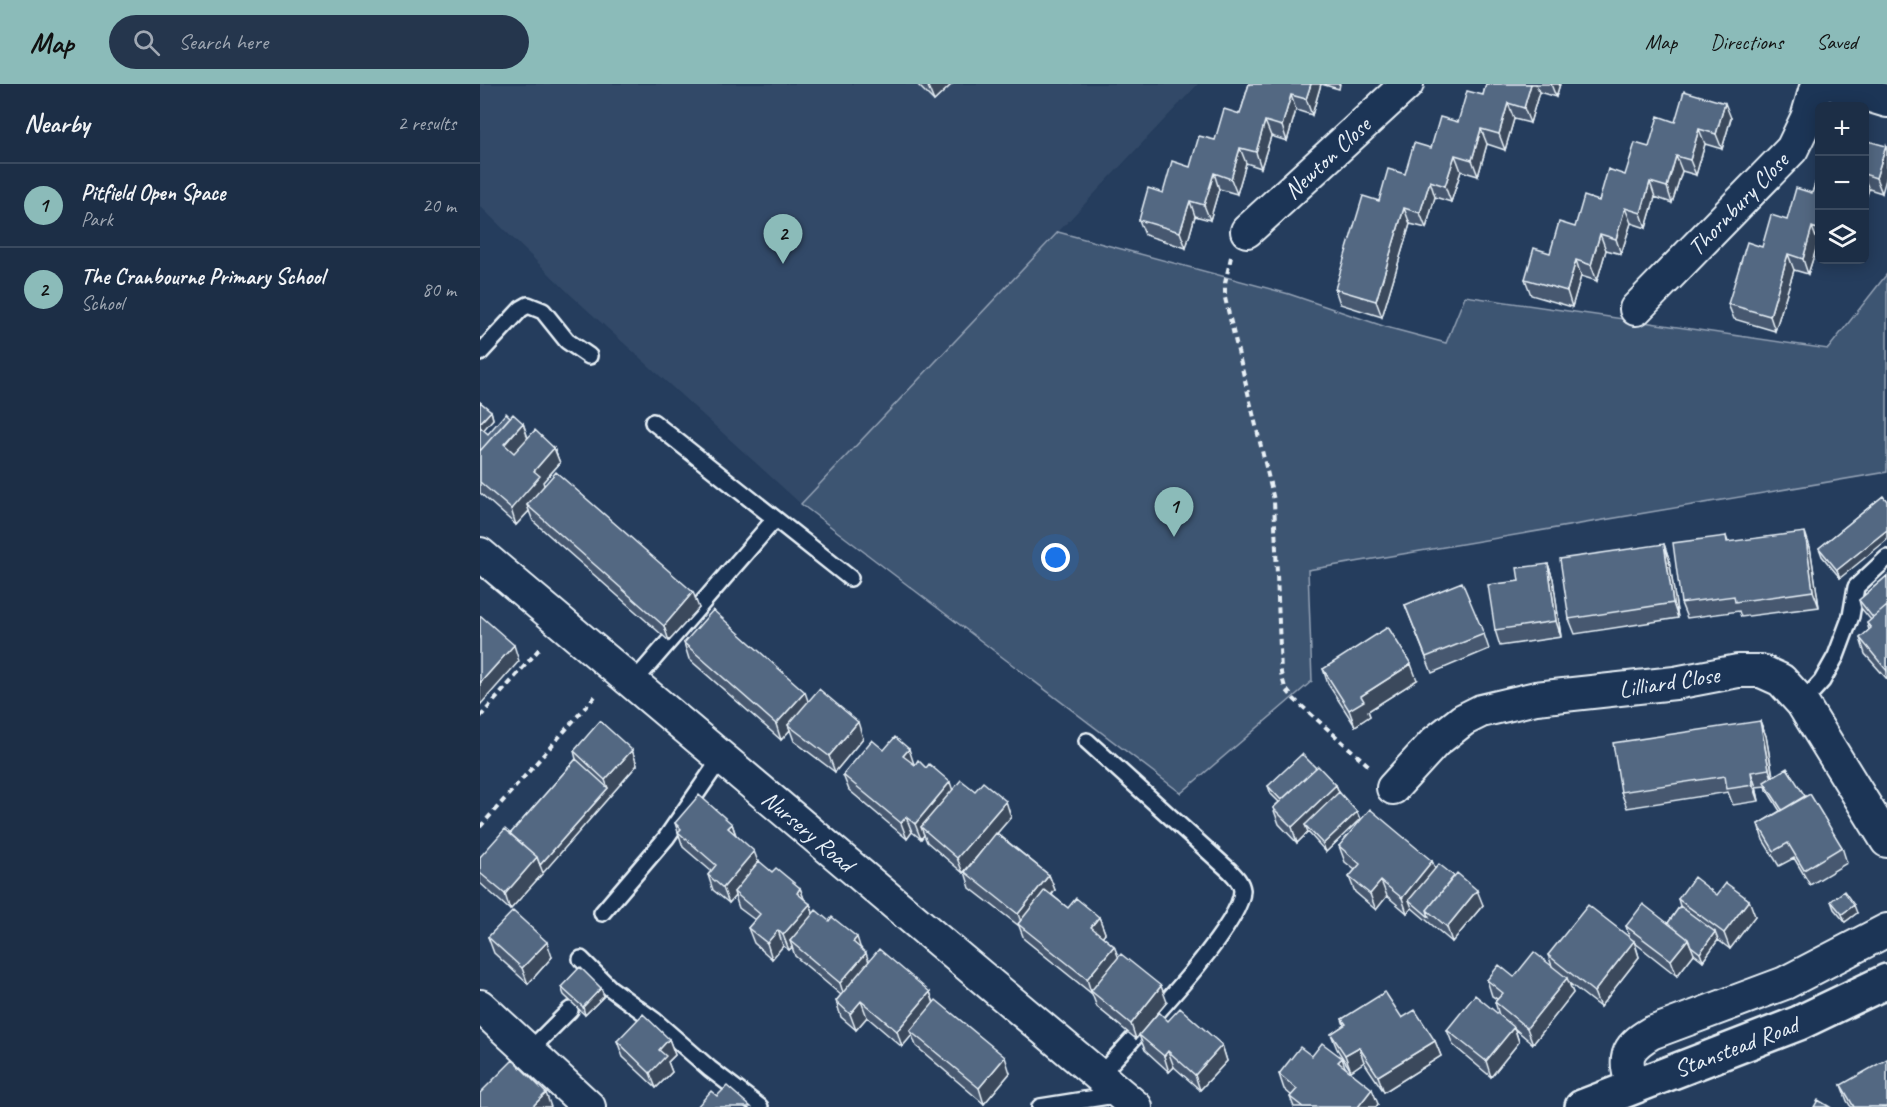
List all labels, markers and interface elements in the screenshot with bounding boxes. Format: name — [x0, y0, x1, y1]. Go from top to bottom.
search box — [109, 15, 529, 69]
text: Map — [30, 25, 73, 60]
icon: search — [130, 26, 163, 59]
text: Search here — [178, 28, 268, 56]
text: Map — [1645, 29, 1677, 55]
text: Directions — [1710, 29, 1783, 55]
text: Saved — [1816, 29, 1857, 55]
map controls — [1815, 102, 1869, 264]
button: + — [1815, 102, 1869, 156]
text: Nearby — [24, 107, 89, 140]
street label: Newton Close — [1277, 109, 1378, 206]
text: 2 results — [397, 111, 456, 136]
street label: Thornbury Close — [1681, 144, 1796, 262]
button: − — [1815, 156, 1869, 210]
text: Pitfield Open Space — [81, 179, 225, 207]
text: 1 — [39, 193, 48, 218]
text: 20 m — [422, 193, 456, 218]
text: Park — [81, 207, 113, 232]
button: layers — [1815, 210, 1869, 264]
pin: 2 — [764, 214, 802, 264]
text: The Cranbourne Primary School — [81, 263, 324, 291]
text: 2 — [39, 277, 48, 302]
text: 80 m — [422, 277, 456, 302]
text: School — [81, 291, 124, 316]
pin: 1 — [1154, 488, 1194, 537]
your location — [1041, 543, 1070, 572]
street label: Lilliard Close — [1617, 659, 1723, 705]
street label: Nursery Road — [756, 784, 863, 881]
street label: Stanstead Road — [1670, 1008, 1806, 1084]

